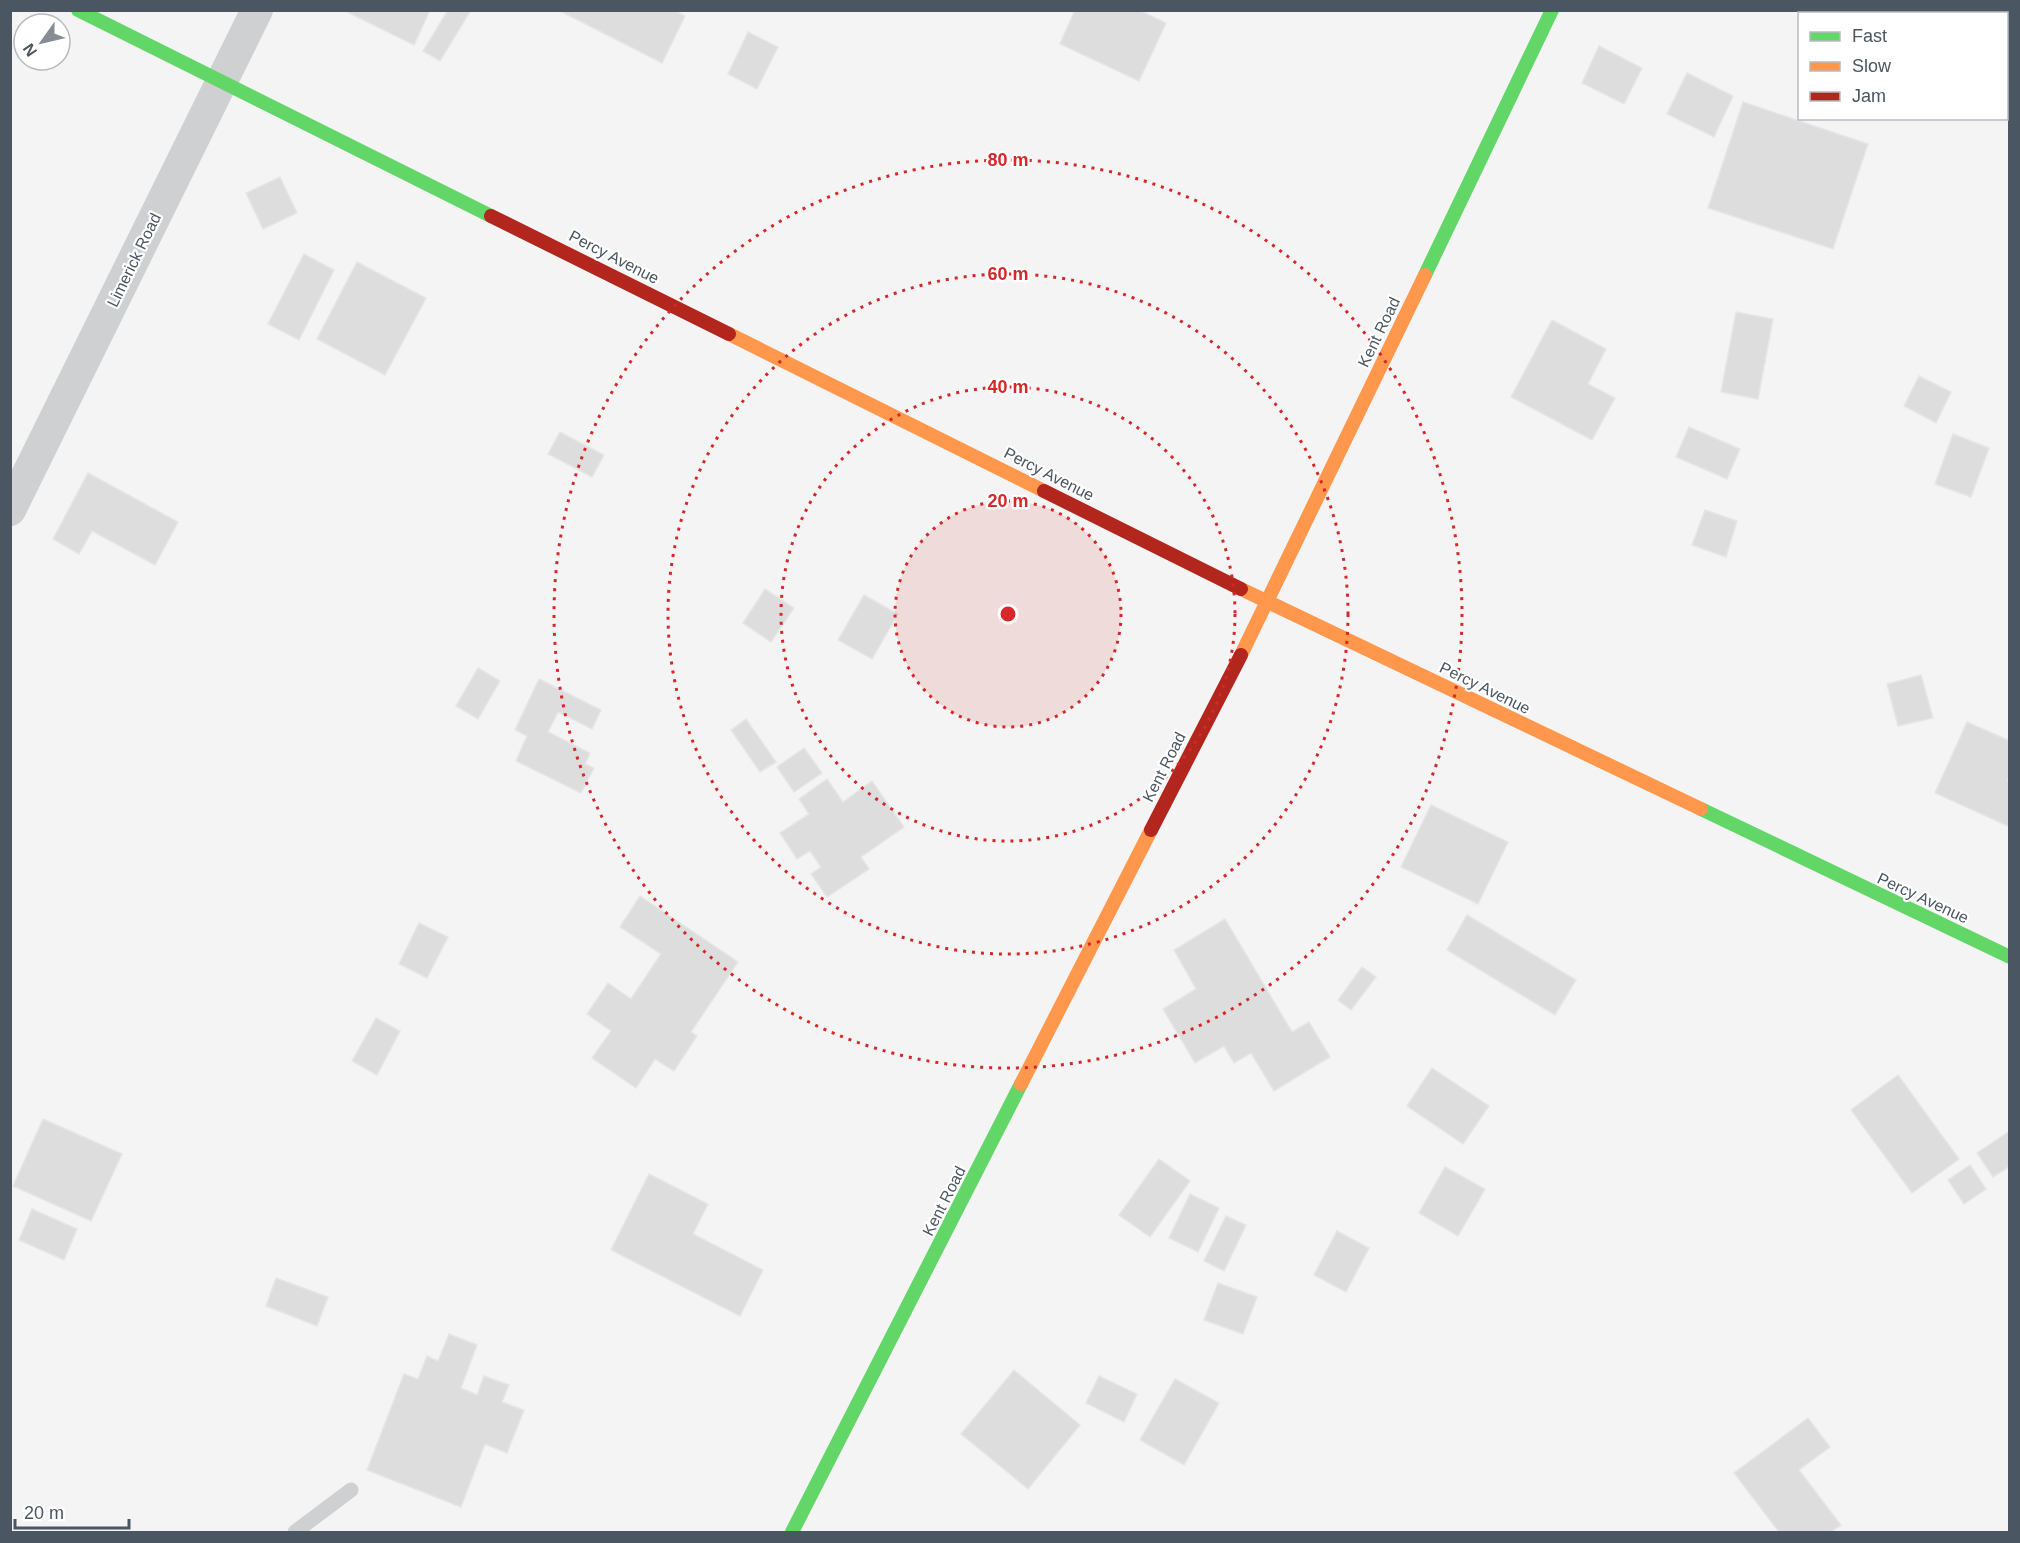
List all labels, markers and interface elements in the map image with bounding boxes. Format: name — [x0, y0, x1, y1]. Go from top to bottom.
north arrow — [12, 12, 72, 72]
legend — [1798, 12, 2008, 120]
text: Fast — [1852, 26, 1887, 46]
text: N — [20, 41, 40, 60]
text: Slow — [1852, 56, 1892, 76]
text: Jam — [1852, 86, 1886, 106]
text: 80 m — [987, 150, 1029, 170]
street label: Limerick Road — [104, 210, 164, 310]
street label: Percy Avenue — [566, 227, 662, 287]
text: 60 m — [987, 264, 1029, 284]
street label: Kent Road — [1355, 294, 1403, 370]
text: 40 m — [987, 377, 1029, 397]
street label: Percy Avenue — [1001, 444, 1097, 504]
text: 20 m — [987, 491, 1029, 511]
centre of rings — [998, 604, 1018, 624]
street label: Percy Avenue — [1437, 659, 1533, 717]
street label: Kent Road — [1139, 729, 1189, 805]
street label: Percy Avenue — [1875, 869, 1971, 927]
street label: Kent Road — [919, 1163, 969, 1239]
scale bar — [15, 1492, 129, 1530]
text: 20 m — [24, 1503, 64, 1523]

